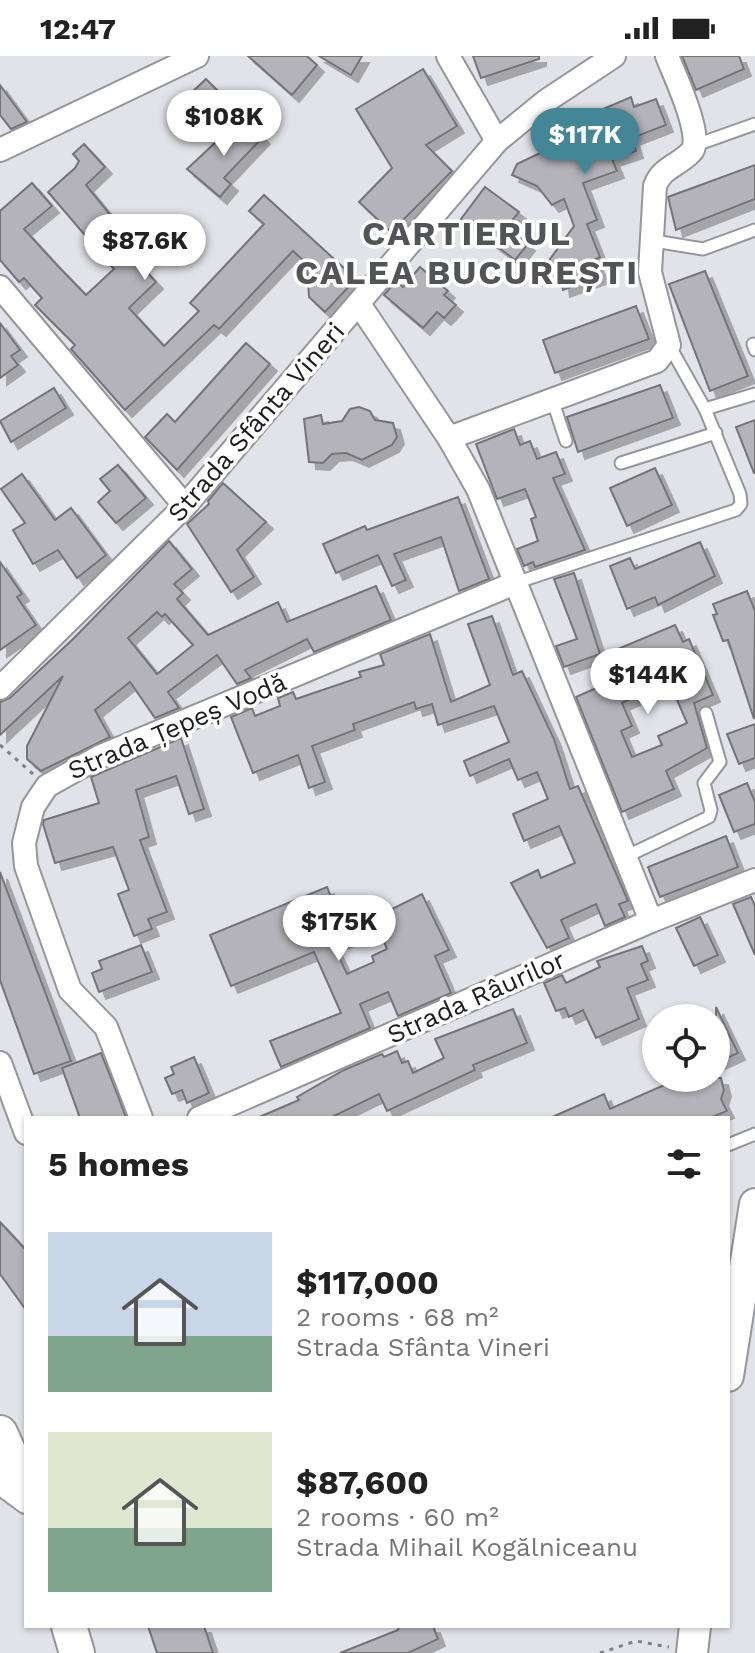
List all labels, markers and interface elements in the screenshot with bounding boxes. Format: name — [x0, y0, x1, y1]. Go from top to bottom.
text: 12:47 — [40, 11, 116, 46]
pin: $108K — [168, 90, 280, 158]
text: $108K — [185, 101, 263, 131]
pin: $117K — [529, 108, 641, 176]
text: $117K — [549, 119, 621, 149]
district label: CARTIERUL CALEA BUCUREȘTI — [295, 213, 639, 292]
pin: $87.6K — [80, 214, 210, 282]
text: $87.6K — [102, 225, 188, 255]
street label: Strada Sfânta Vineri — [161, 316, 351, 528]
pin: $144K — [592, 648, 704, 716]
text: $144K — [608, 659, 688, 689]
street label: Strada Țepeș Vodă — [63, 666, 291, 786]
pin: $175K — [283, 895, 395, 963]
text: $175K — [301, 906, 377, 936]
street label: Strada Râurilor — [382, 944, 570, 1050]
map controls — [642, 1004, 730, 1092]
button: locate — [642, 1004, 730, 1092]
icon: filters — [662, 1142, 706, 1186]
text: 5 homes — [48, 1144, 189, 1184]
text: $117,000 — [296, 1262, 439, 1302]
icon: home — [112, 1264, 208, 1360]
text: 2 rooms · 68 m² — [296, 1302, 498, 1332]
text: Strada Sfânta Vineri — [296, 1332, 550, 1362]
text: $87,600 — [296, 1462, 429, 1502]
icon: home — [112, 1464, 208, 1560]
text: 2 rooms · 60 m² — [296, 1502, 499, 1532]
text: Strada Mihail Kogălniceanu — [296, 1532, 638, 1562]

